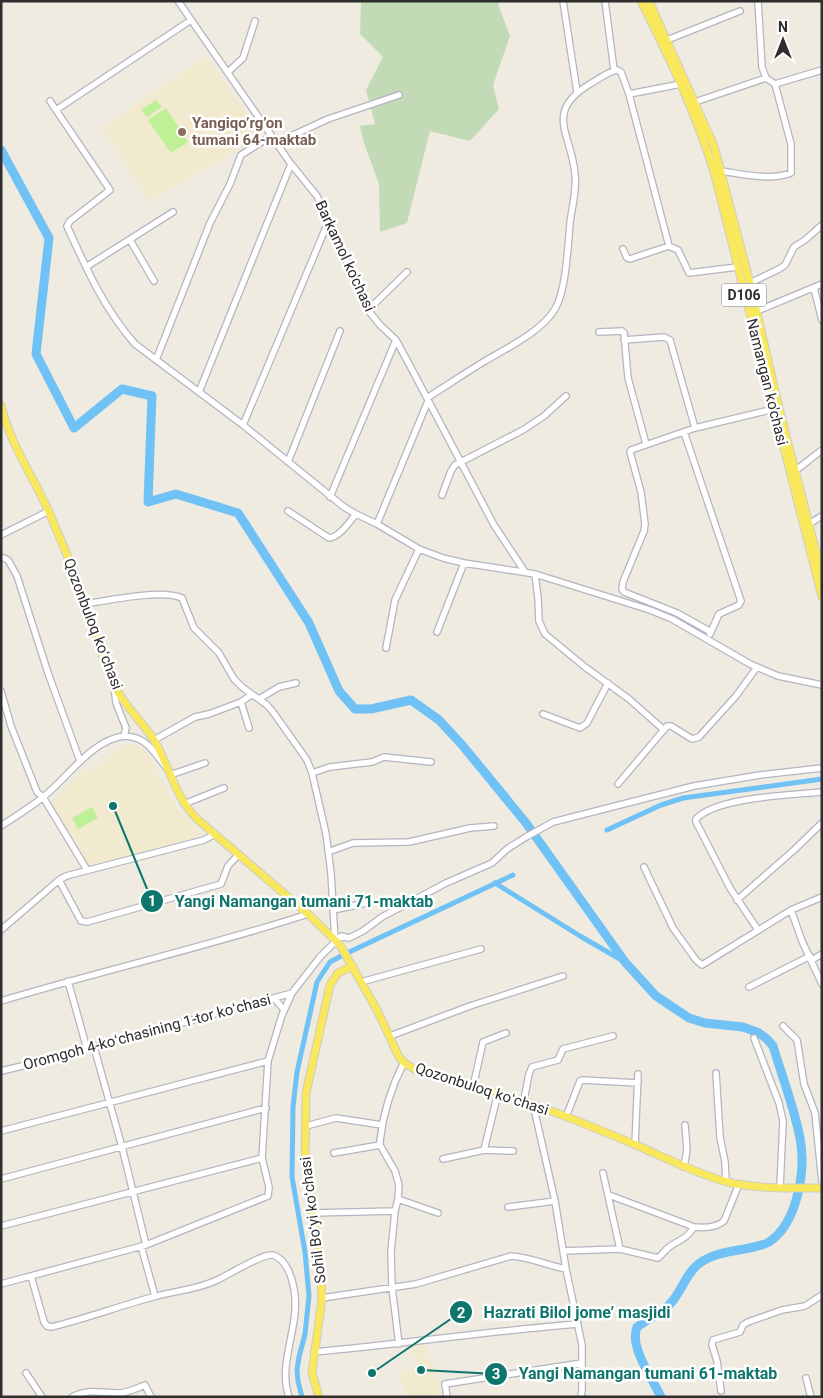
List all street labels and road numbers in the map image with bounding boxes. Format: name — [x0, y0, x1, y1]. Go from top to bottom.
street label: Barkamol ko'chasi — [311, 198, 379, 314]
road number: D106 — [722, 284, 766, 306]
street label: Namangan ko'chasi — [743, 317, 791, 447]
street label: Qozonbuloq koʻchasi — [60, 556, 126, 692]
street label: Oromgoh 4-koʻchasining 1-tor koʻchasi — [21, 990, 273, 1074]
street label: Qozonbuloq koʻchasi — [413, 1059, 551, 1119]
street label: Sohil Boʻyi koʻchasi — [296, 1156, 330, 1284]

